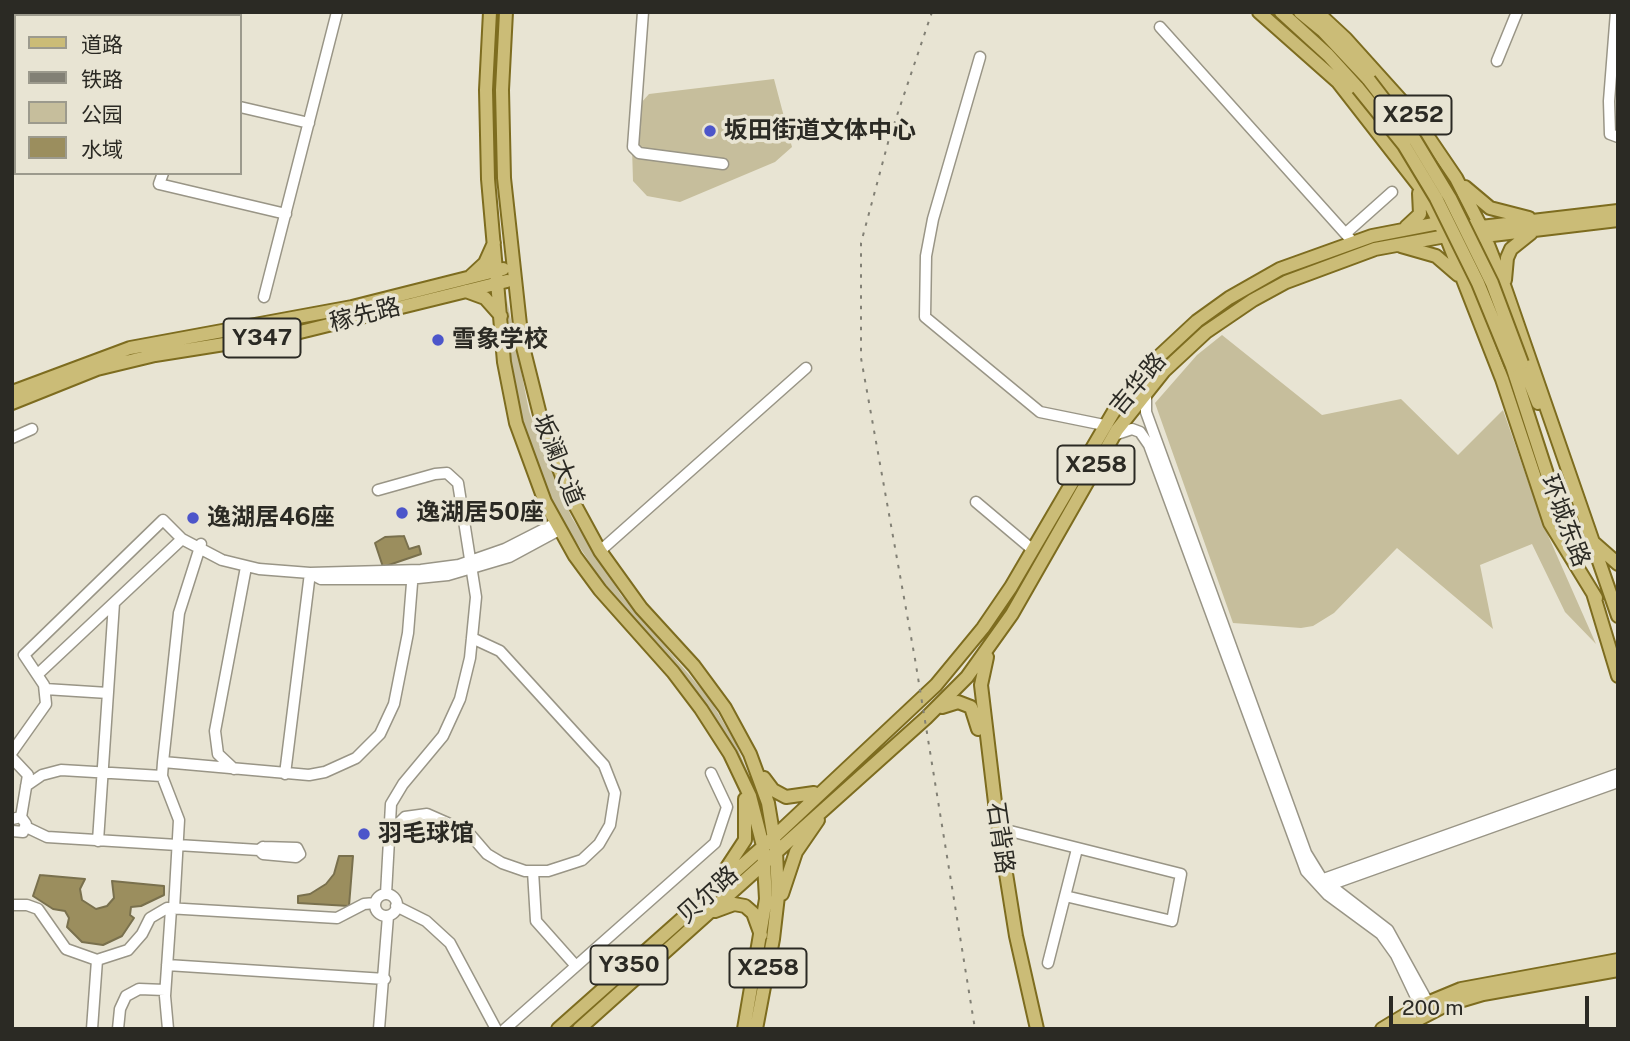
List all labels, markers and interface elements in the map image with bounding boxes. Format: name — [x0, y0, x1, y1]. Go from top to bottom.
legend — [14, 14, 242, 175]
text: 道路 — [81, 32, 123, 57]
text: 铁路 — [81, 67, 123, 92]
road number: X252 — [1374, 96, 1452, 134]
text: 公园 — [81, 102, 123, 127]
place label: 坂田街道文体中心 — [724, 117, 916, 145]
marker: 坂田街道文体中心 — [702, 123, 718, 139]
text: 水域 — [81, 137, 123, 162]
street label: 稼先路 — [327, 292, 403, 338]
road number: Y347 — [224, 318, 300, 358]
place label: 雪象学校 — [452, 326, 548, 354]
marker: 雪象学校 — [430, 332, 446, 348]
street label: 吉华路 — [1104, 347, 1172, 421]
street label: 坂澜大道 — [527, 410, 589, 510]
road number: X258 — [1058, 446, 1134, 485]
street label: 环城东路 — [1534, 471, 1596, 571]
place label: 逸湖居50座 — [416, 499, 544, 527]
place label: 逸湖居46座 — [207, 504, 335, 532]
marker: 逸湖居50座 — [394, 505, 410, 521]
marker: 逸湖居46座 — [185, 510, 201, 526]
street label: 石背路 — [981, 800, 1019, 876]
place label: 羽毛球馆 — [378, 820, 474, 848]
marker: 羽毛球馆 — [356, 826, 372, 842]
street label: 贝尔路 — [672, 860, 744, 930]
road number: Y350 — [590, 946, 668, 984]
road number: X258 — [730, 948, 806, 987]
scale bar — [1392, 982, 1592, 1026]
text: 200 m — [1402, 995, 1463, 1020]

